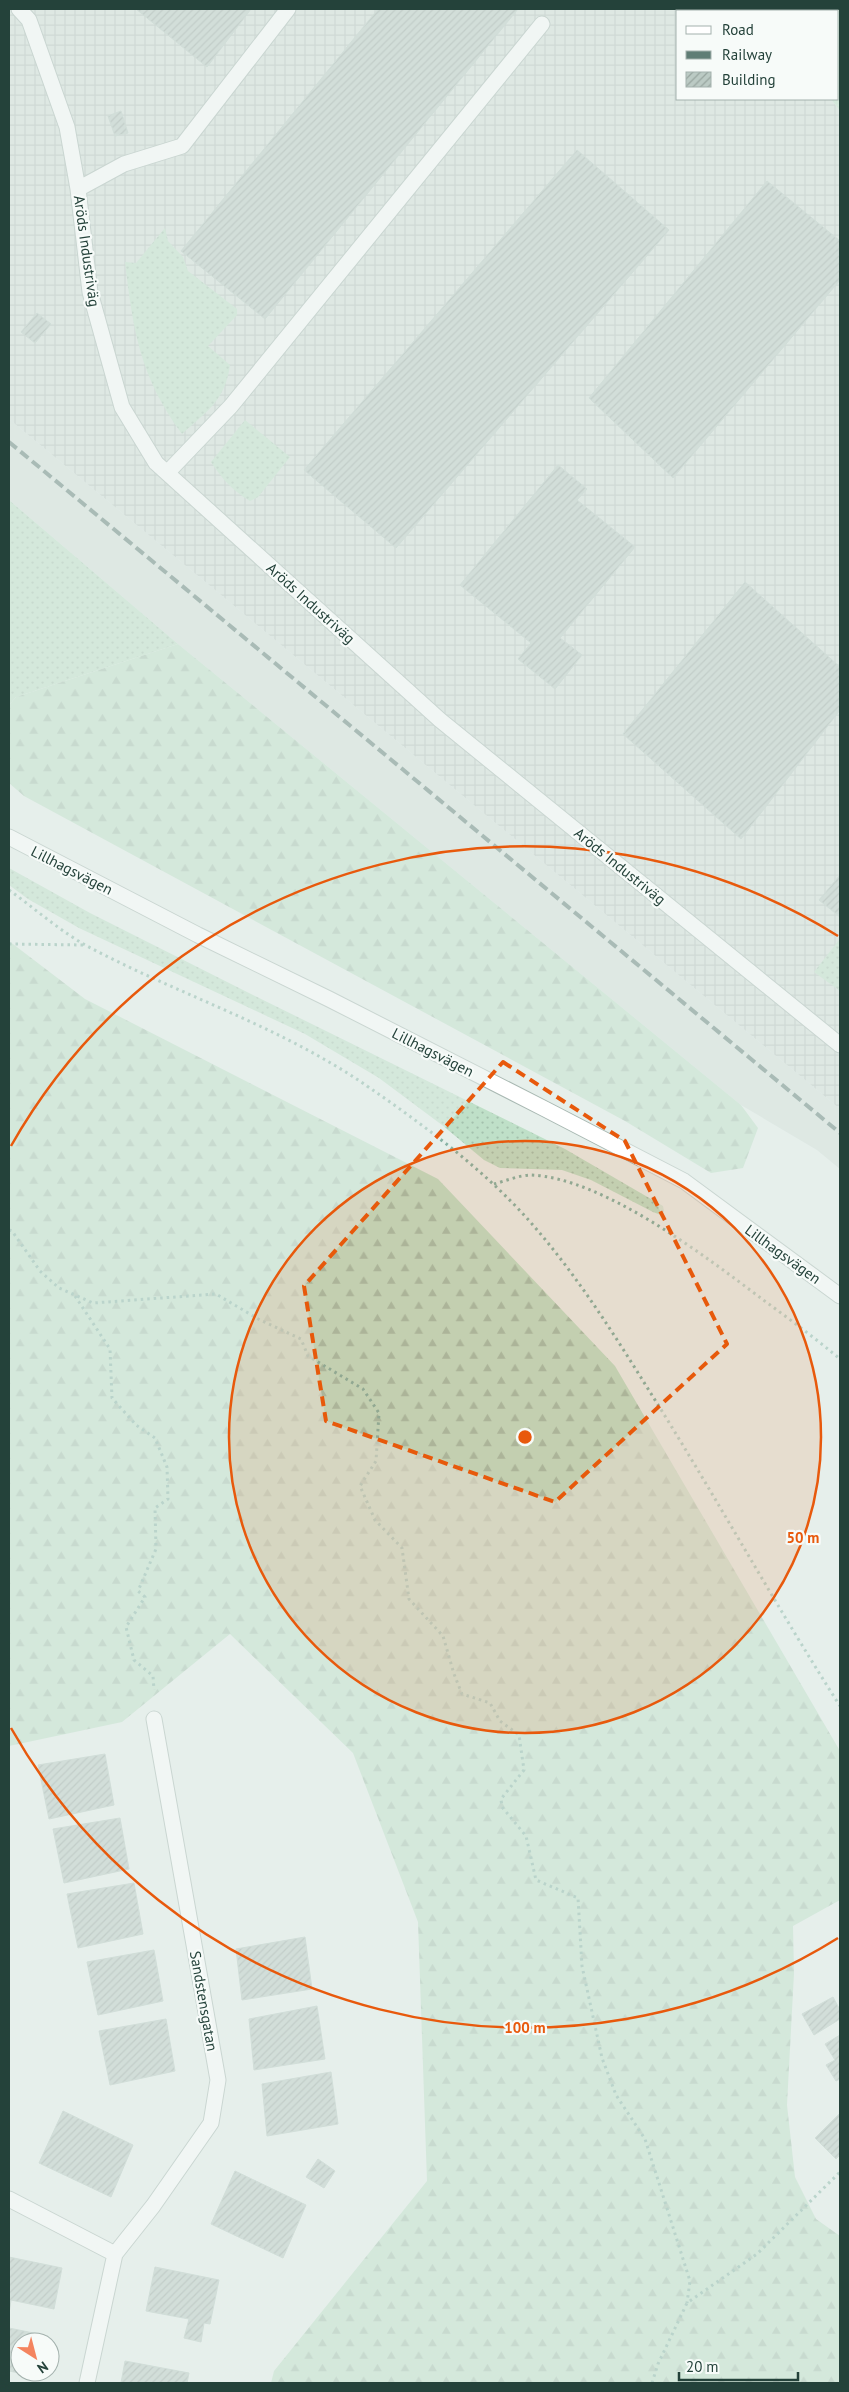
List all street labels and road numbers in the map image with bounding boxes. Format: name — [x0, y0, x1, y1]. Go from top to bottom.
street label: Aröds Industriväg — [70, 194, 104, 308]
street label: Aröds Industriväg — [263, 558, 359, 648]
street label: Aröds Industriväg — [570, 823, 670, 909]
street label: Lillhagsvägen — [28, 841, 116, 899]
street label: Lillhagsvägen — [389, 1023, 477, 1081]
street label: Lillhagsvägen — [741, 1220, 825, 1288]
street label: Sandstensgatan — [186, 1949, 222, 2053]

